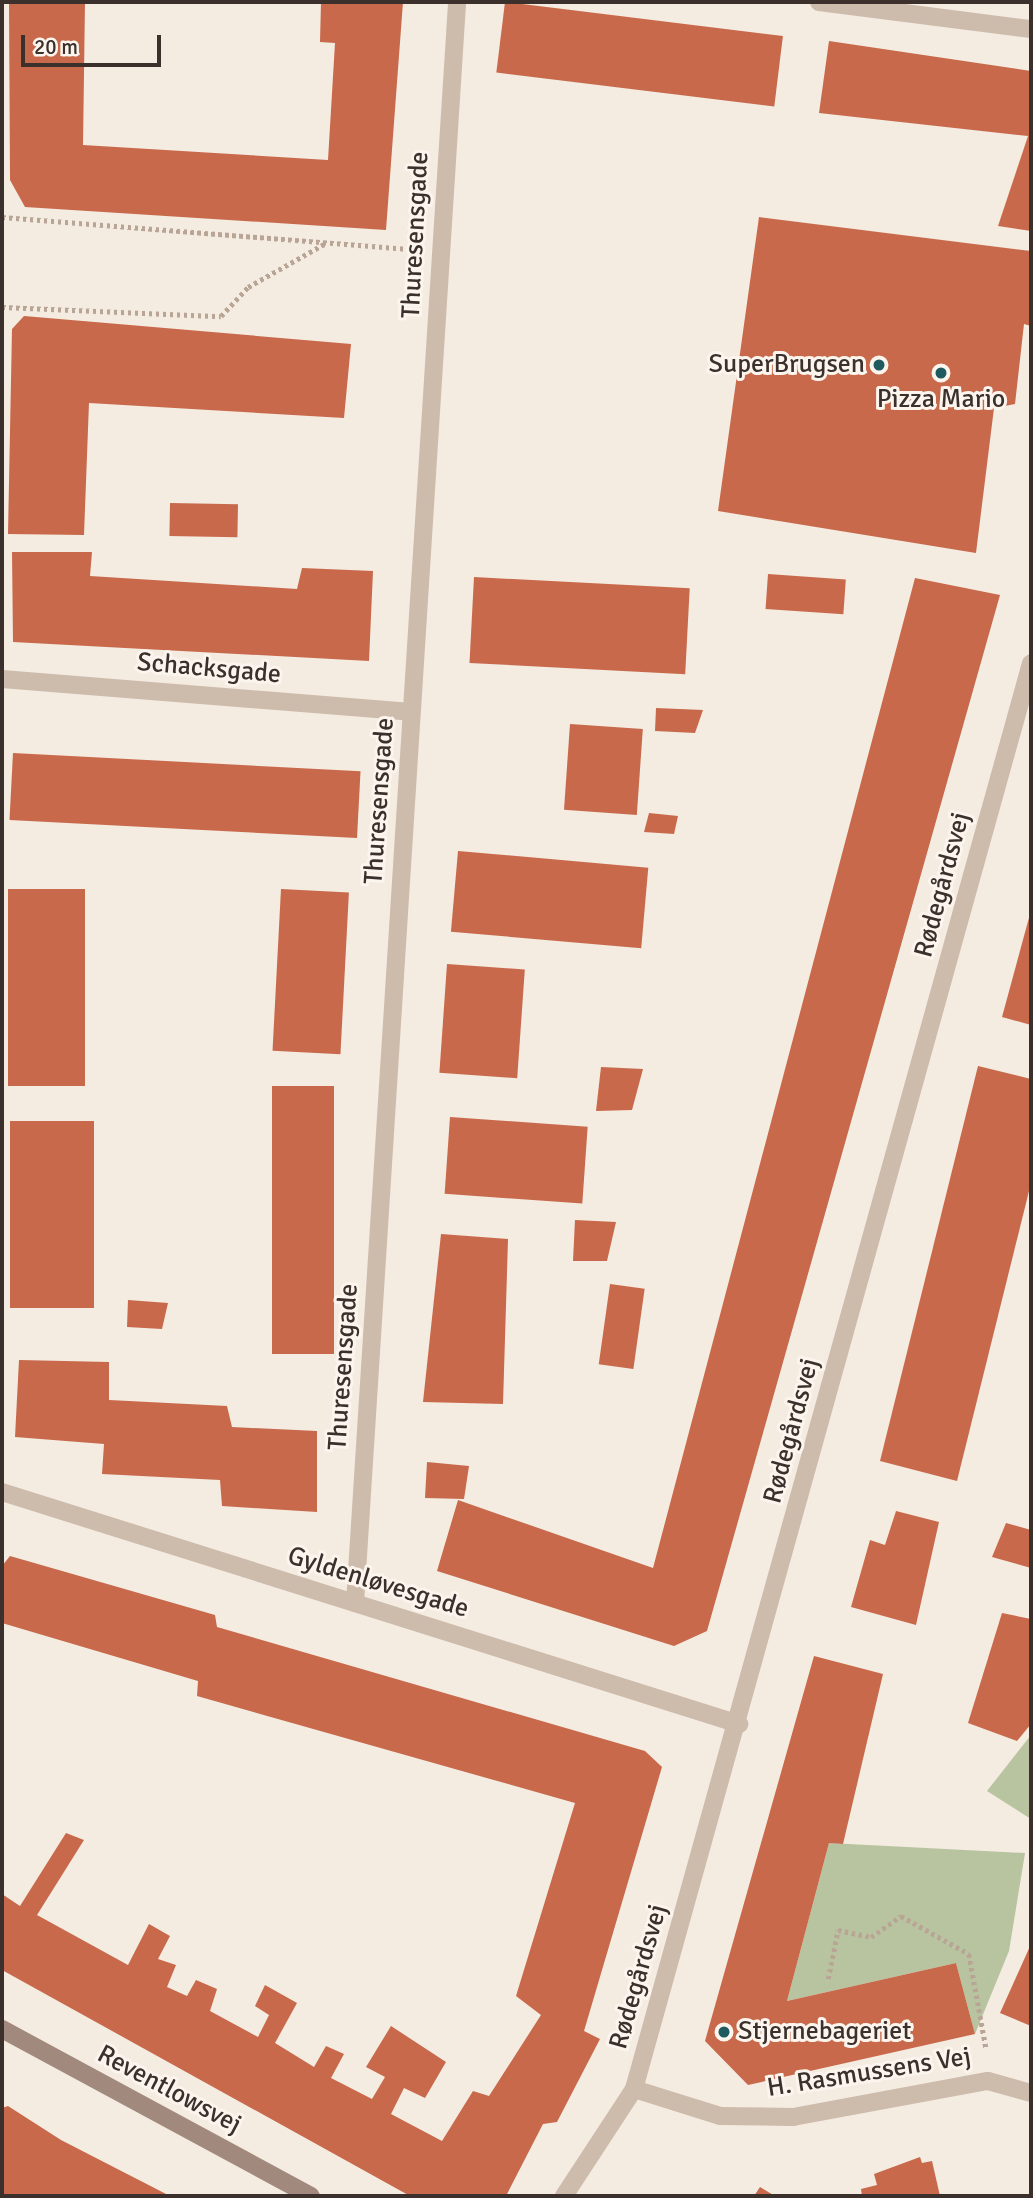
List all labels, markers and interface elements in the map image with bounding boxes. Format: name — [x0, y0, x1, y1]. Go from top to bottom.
scale bar — [24, 21, 164, 65]
text: 20 m — [34, 34, 78, 60]
street label: Thuresensgade — [396, 151, 436, 319]
place label: SuperBrugsen — [709, 349, 865, 381]
marker: SuperBrugsen — [871, 357, 887, 373]
marker: Pizza Mario — [933, 365, 949, 381]
place label: Pizza Mario — [877, 384, 1005, 416]
street label: Schacksgade — [136, 647, 282, 691]
street label: Thuresensgade — [359, 717, 401, 885]
street label: Rødegårdsvej — [909, 809, 977, 961]
street label: Thuresensgade — [323, 1283, 365, 1451]
street label: Rødegårdsvej — [758, 1355, 826, 1507]
street label: Gyldenløvesgade — [284, 1541, 472, 1625]
street label: Rødegårdsvej — [603, 1901, 675, 2053]
place label: Stjernebageriet — [738, 2016, 911, 2048]
marker: Stjernebageriet — [716, 2024, 732, 2040]
street label: Reventlowsvej — [92, 2039, 246, 2141]
street label: H. Rasmussens Vej — [765, 2041, 973, 2105]

